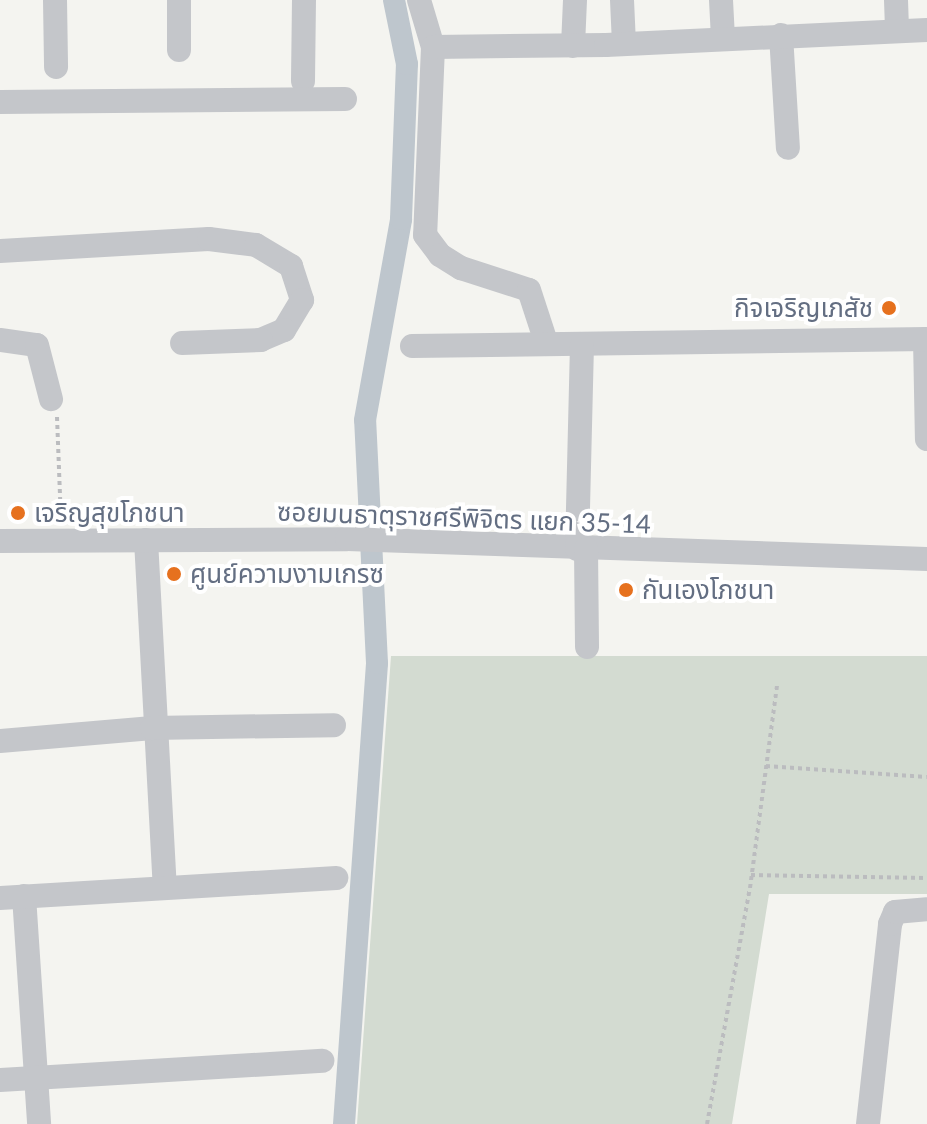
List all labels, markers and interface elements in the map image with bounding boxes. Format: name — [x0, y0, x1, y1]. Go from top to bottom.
place label: กิจเจริญเภสัช — [734, 292, 873, 324]
marker: กิจเจริญเภสัช — [880, 299, 898, 317]
street label: ซอยมนธาตุราชศรีพิจิตร แยก 35-14 — [277, 496, 651, 540]
place label: เจริญสุขโภชนา — [34, 497, 185, 529]
marker: เจริญสุขโภชนา — [9, 504, 27, 522]
place label: ศูนย์ความงามเกรซ — [190, 558, 384, 590]
marker: ศูนย์ความงามเกรซ — [165, 565, 183, 583]
place label: กันเองโภชนา — [642, 574, 774, 606]
marker: กันเองโภชนา — [617, 581, 635, 599]

